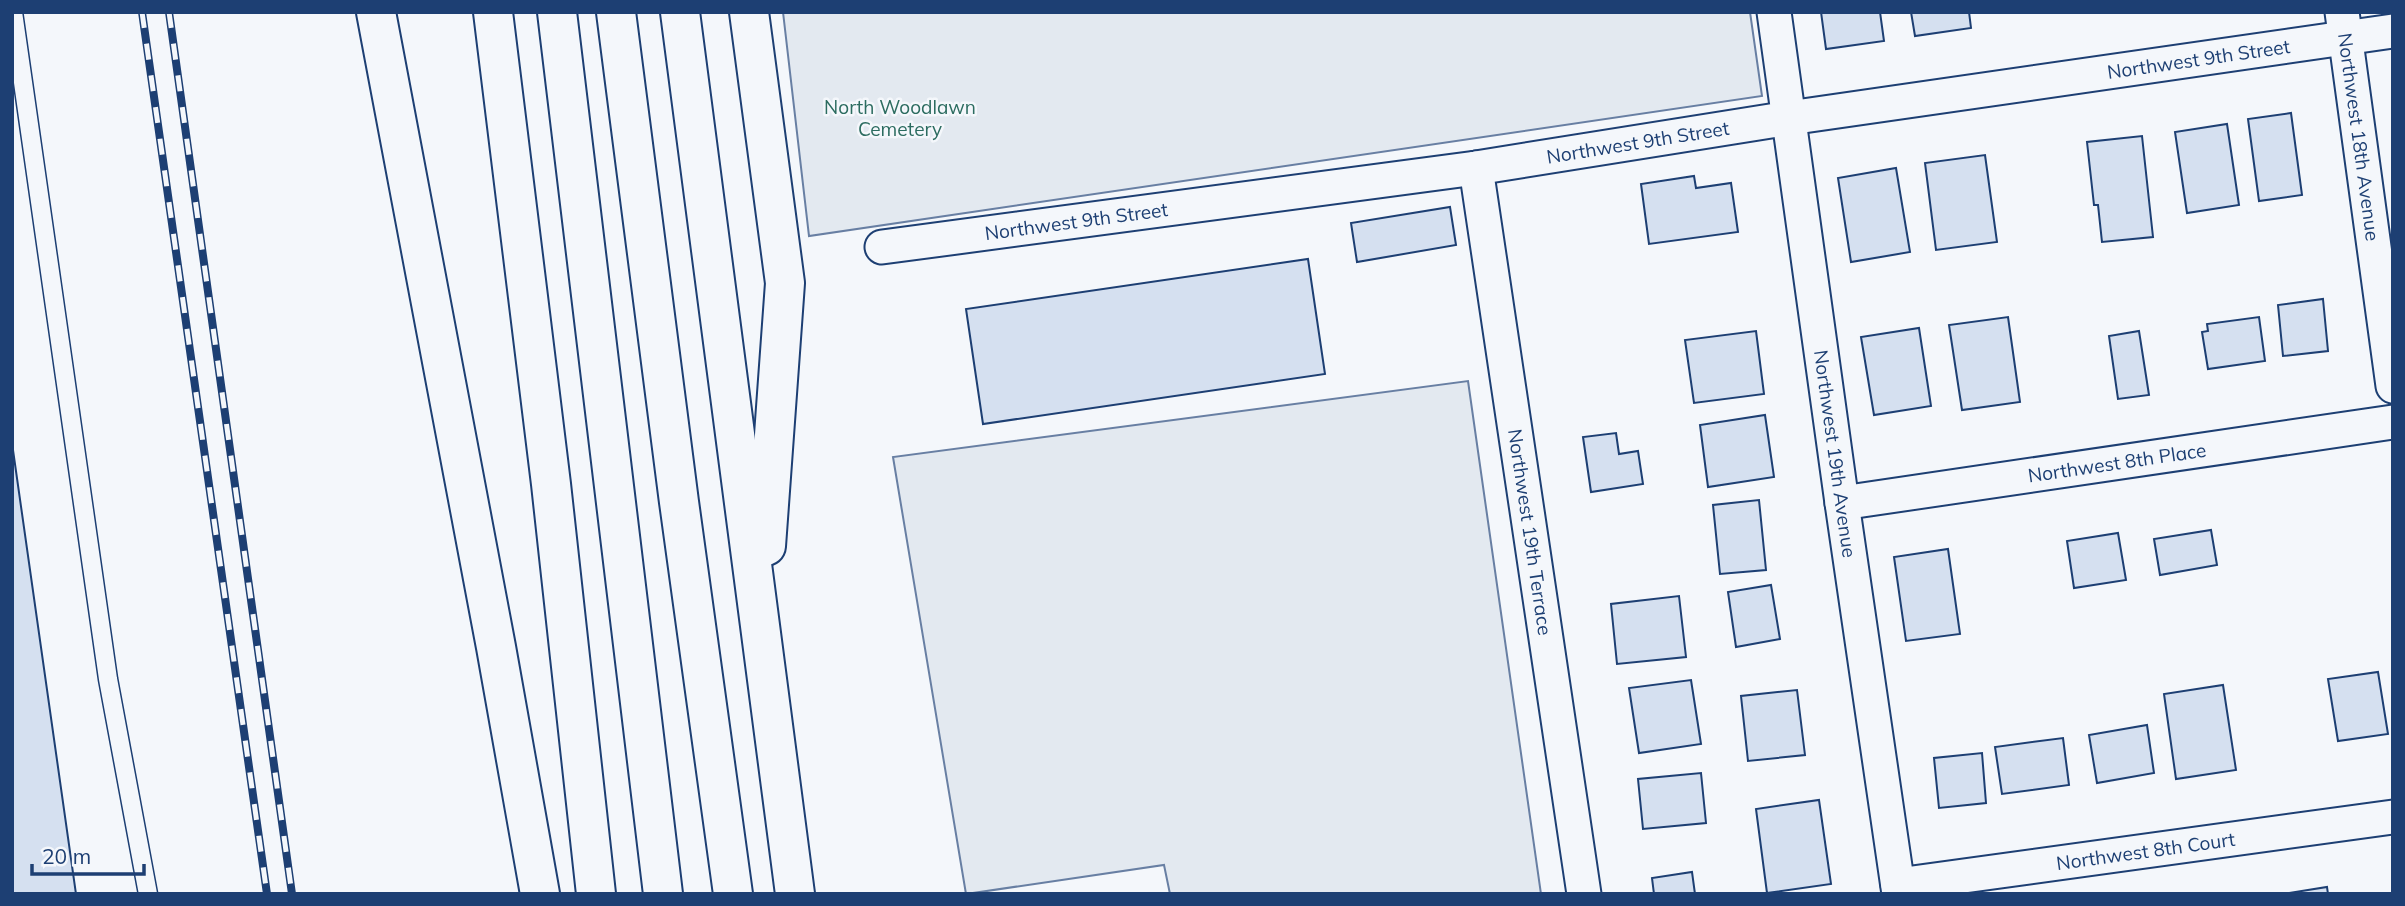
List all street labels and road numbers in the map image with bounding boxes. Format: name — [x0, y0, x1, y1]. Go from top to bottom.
street label: Northwest 18th Avenue — [2333, 31, 2385, 242]
street label: Northwest 9th Street — [2105, 34, 2292, 84]
street label: Northwest 9th Street — [1545, 116, 1731, 169]
street label: Northwest 9th Street — [983, 197, 1170, 245]
street label: Northwest 19th Avenue — [1809, 348, 1862, 559]
street label: Northwest 19th Terrace — [1503, 427, 1557, 637]
street label: Northwest 8th Place — [2026, 438, 2208, 488]
street label: Northwest 8th Court — [2055, 827, 2237, 875]

